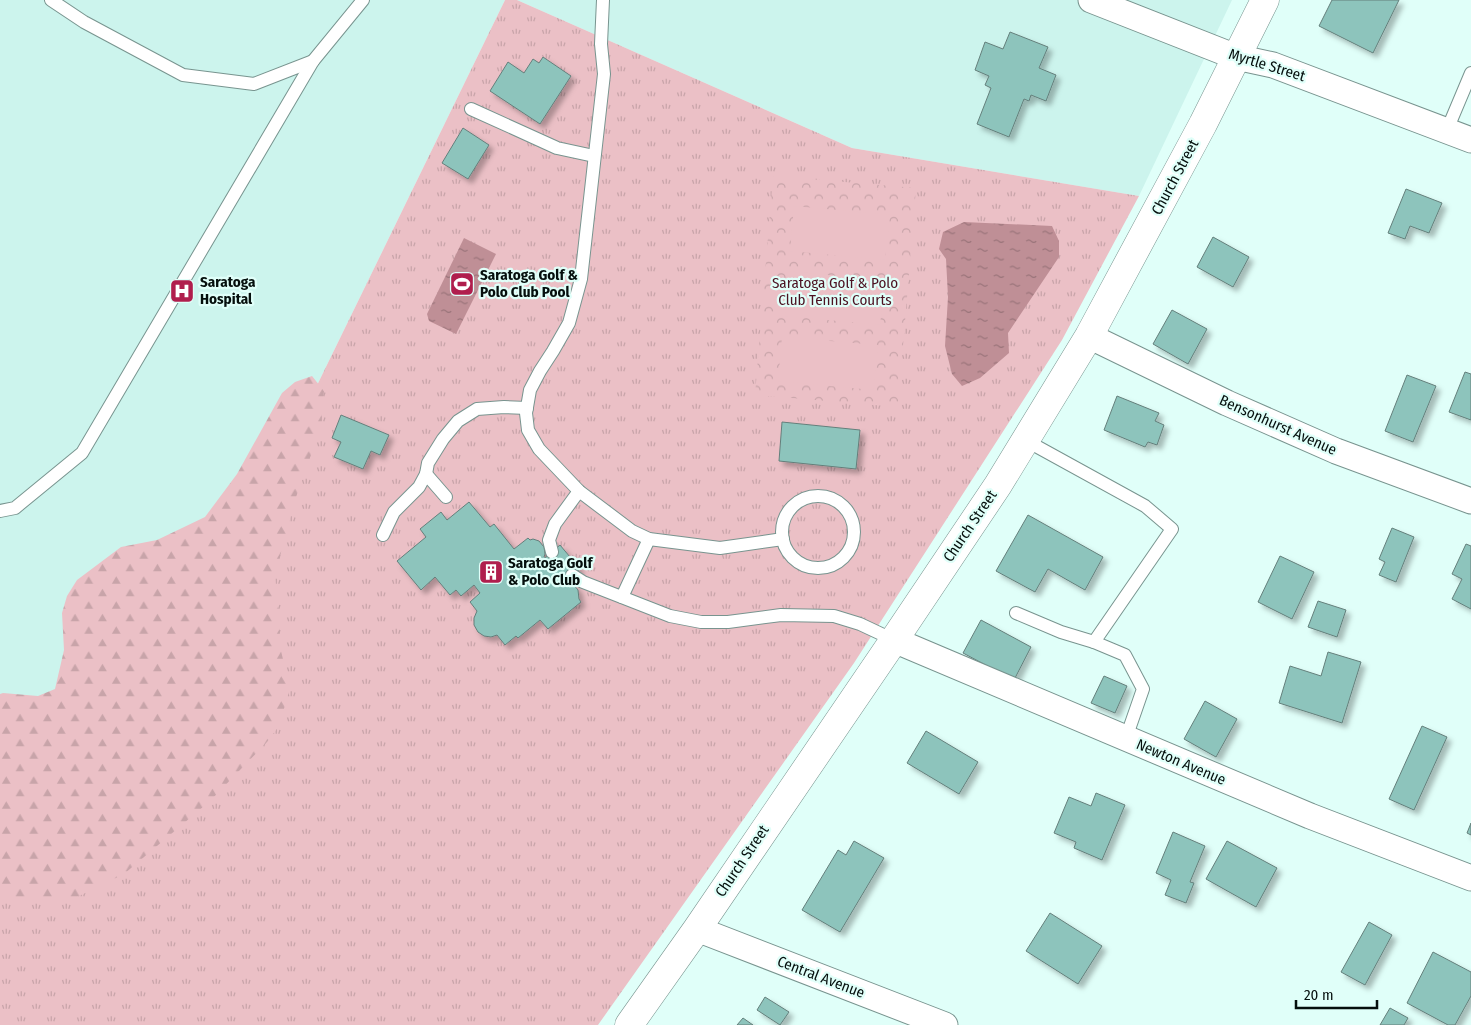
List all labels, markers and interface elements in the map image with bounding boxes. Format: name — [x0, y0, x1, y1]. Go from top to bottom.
street label: Myrtle Street — [1227, 45, 1308, 85]
street label: Church Street — [1148, 136, 1202, 218]
place label: Saratoga Golf & Polo Club Pool — [480, 266, 578, 301]
sports icon: Saratoga Golf & Polo Club Pool — [449, 271, 475, 297]
place label: Saratoga Hospital — [200, 273, 256, 308]
park label: Saratoga Golf & Polo Club Tennis Courts — [772, 274, 898, 309]
hospital icon: Saratoga Hospital — [169, 278, 195, 304]
street label: Bensonhurst Avenue — [1217, 391, 1339, 459]
street label: Church Street — [939, 487, 1001, 565]
place label: Saratoga Golf & Polo Club — [508, 554, 593, 589]
building icon: Saratoga Golf & Polo Club — [478, 559, 504, 585]
street label: Newton Avenue — [1134, 735, 1228, 789]
street label: Church Street — [711, 822, 773, 900]
street label: Central Avenue — [775, 952, 867, 1002]
scale bar — [1296, 978, 1377, 1010]
text: 20 m — [1304, 986, 1334, 1004]

